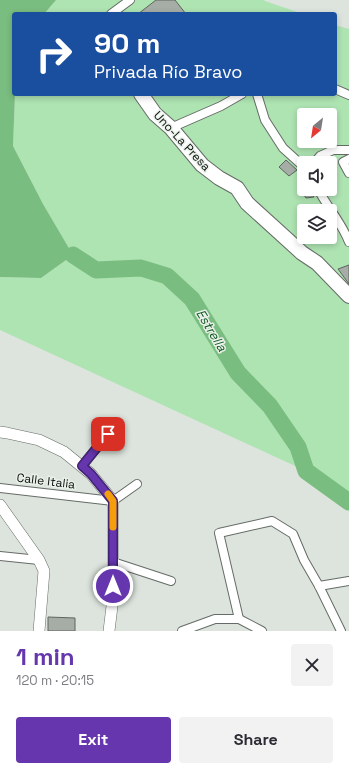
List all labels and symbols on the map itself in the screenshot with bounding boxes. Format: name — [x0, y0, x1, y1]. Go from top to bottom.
street label: Uno-La Presa — [150, 108, 214, 175]
north arrow — [297, 108, 337, 148]
water label: Estrella — [192, 306, 231, 355]
pin — [91, 417, 125, 451]
street label: Calle Italia — [16, 469, 76, 493]
position arrow — [92, 565, 134, 607]

